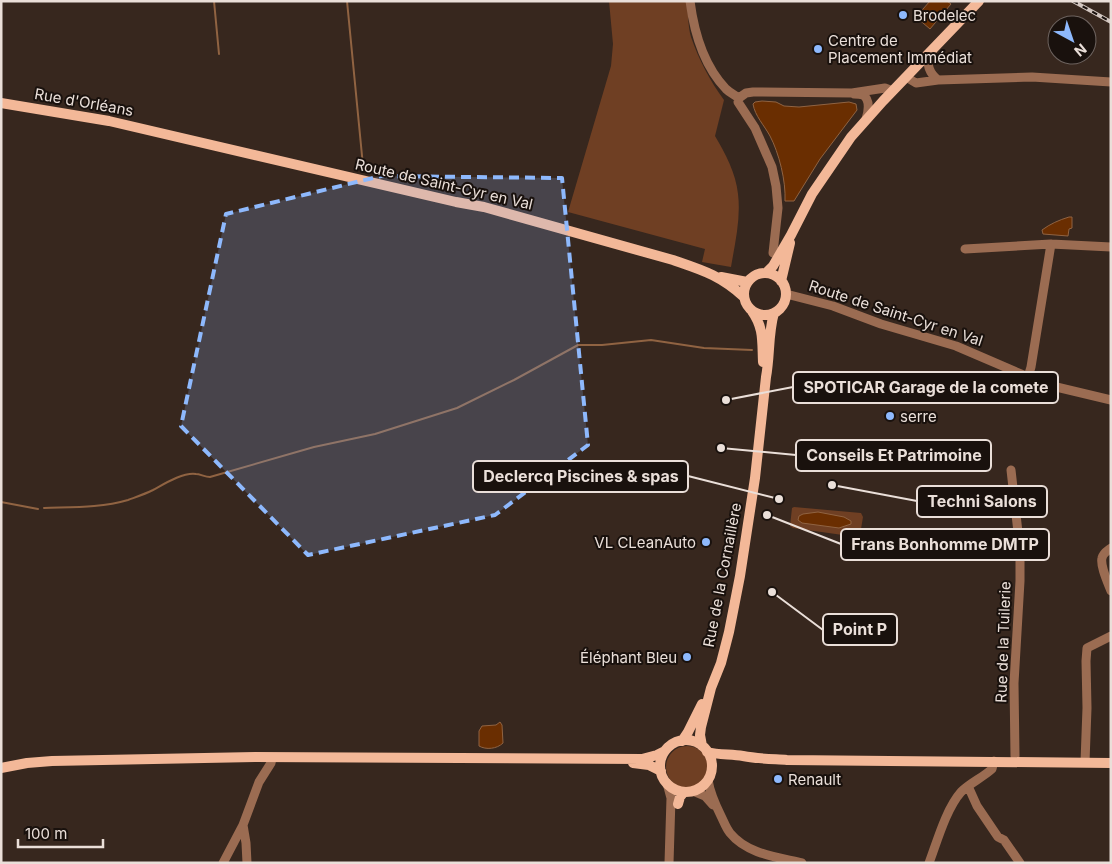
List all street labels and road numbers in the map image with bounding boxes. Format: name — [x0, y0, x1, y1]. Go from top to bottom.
street label: Rue d'Orléans — [33, 84, 135, 120]
street label: Route de Saint-Cyr en Val — [353, 154, 535, 214]
street label: Route de Saint-Cyr en Val — [807, 276, 985, 350]
street label: Rue de la Cornaillère — [699, 501, 745, 649]
street label: Rue de la Tuilerie — [991, 581, 1015, 703]

